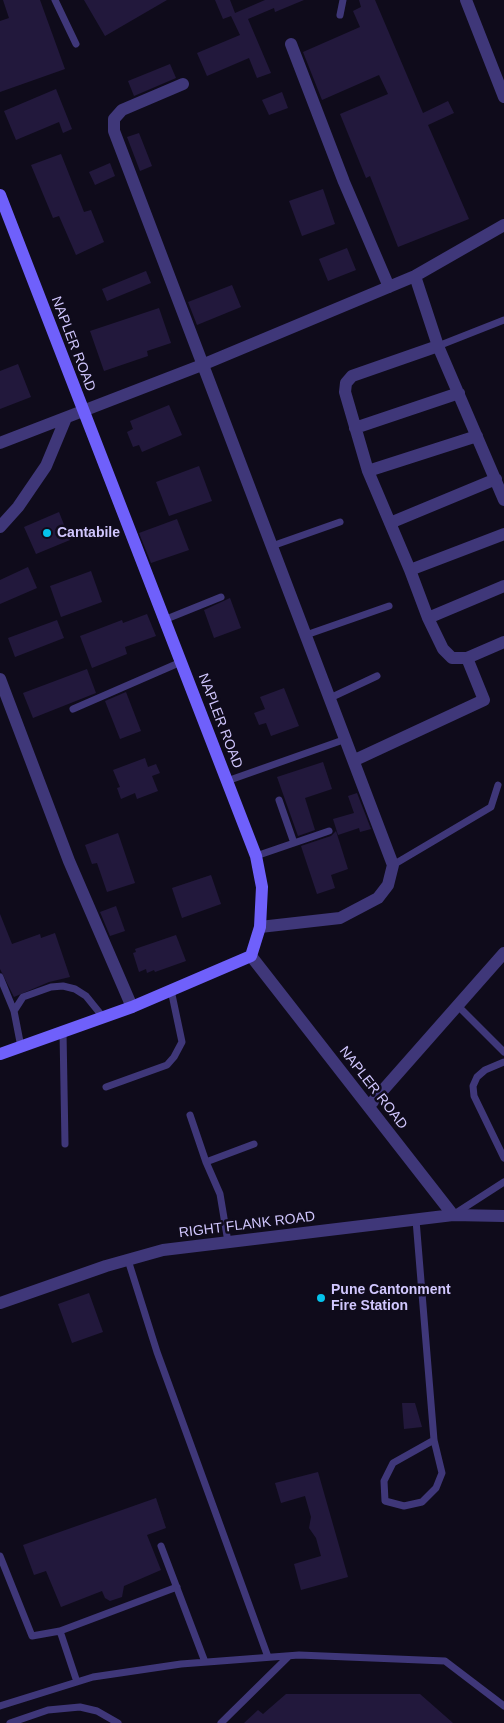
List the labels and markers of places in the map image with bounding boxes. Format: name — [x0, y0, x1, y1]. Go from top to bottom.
place label: Cantabile — [57, 525, 120, 541]
marker: Cantabile — [41, 527, 53, 539]
place label: Pune Cantonment Fire Station — [331, 1282, 451, 1314]
marker: Pune Cantonment Fire Station — [315, 1292, 327, 1304]

